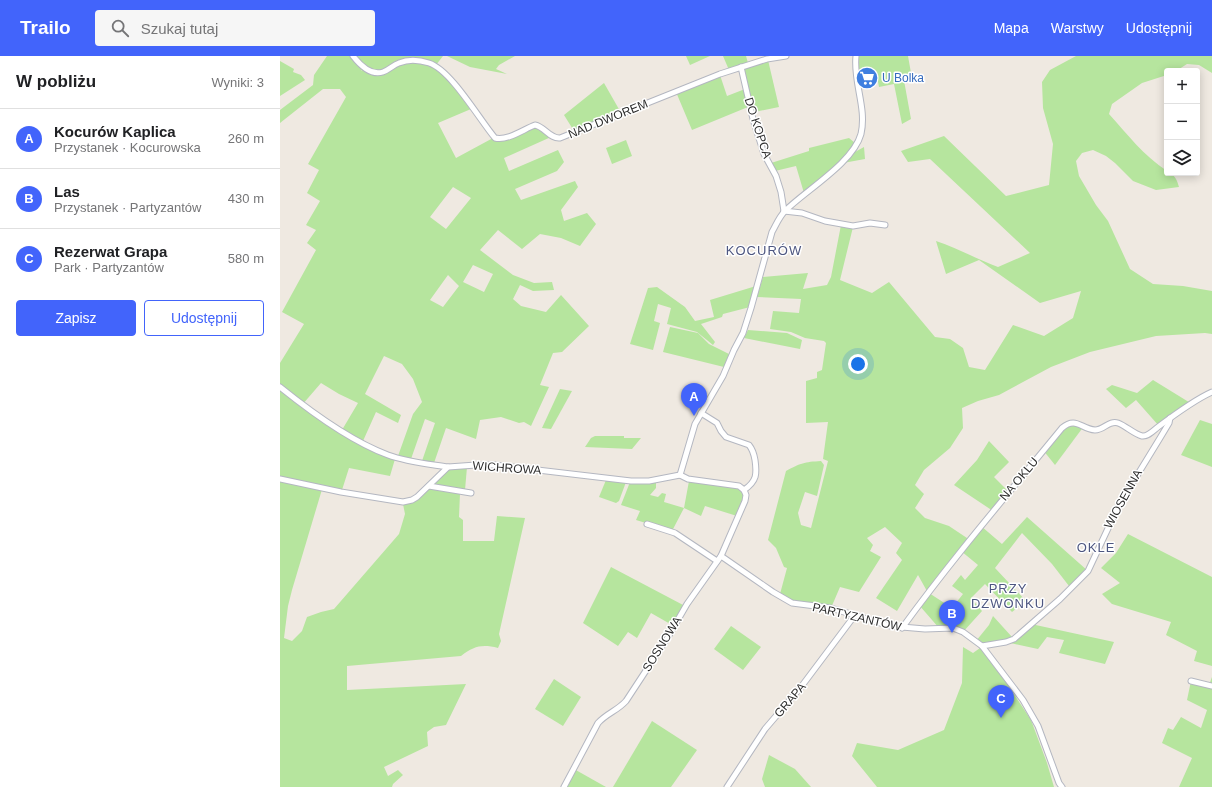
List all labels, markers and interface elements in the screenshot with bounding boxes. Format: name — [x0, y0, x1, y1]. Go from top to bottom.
search box — [95, 10, 375, 46]
text: Trailo — [20, 17, 71, 38]
icon: search — [109, 17, 131, 39]
text: Szukaj tutaj — [141, 20, 218, 37]
text: Mapa — [994, 20, 1029, 36]
text: Warstwy — [1051, 20, 1104, 36]
text: Udostępnij — [1126, 20, 1192, 36]
supermarket icon: U Bolka — [854, 65, 880, 91]
map controls — [1164, 68, 1200, 176]
button: + — [1164, 68, 1200, 104]
place label: U Bolka — [882, 71, 924, 85]
text: W pobliżu — [16, 72, 96, 91]
text: Wyniki: 3 — [211, 75, 264, 90]
street label: DO KOPCA — [742, 96, 774, 160]
street label: NAD DWOREM — [566, 97, 650, 141]
button: − — [1164, 104, 1200, 140]
text: Kocurów Kaplica — [54, 123, 176, 140]
text: A — [24, 131, 34, 146]
text: 260 m — [228, 131, 264, 146]
text: Przystanek · Kocurowska — [54, 140, 201, 155]
button: layers — [1164, 140, 1200, 176]
text: Las — [54, 183, 80, 200]
text: B — [24, 191, 34, 206]
text: 430 m — [228, 191, 264, 206]
text: Przystanek · Partyzantów — [54, 200, 201, 215]
text: Rezerwat Grapa — [54, 243, 167, 260]
district label: KOCURÓW — [726, 243, 802, 258]
text: C — [24, 251, 34, 266]
text: 580 m — [228, 251, 264, 266]
text: Park · Partyzantów — [54, 260, 164, 275]
button: Zapisz — [16, 300, 136, 336]
button: Udostępnij — [144, 300, 264, 336]
your location — [848, 354, 868, 374]
pin: A — [681, 383, 707, 416]
street label: NA OKLU — [997, 455, 1041, 503]
street label: WICHROWA — [472, 459, 542, 477]
street label: WIOSENNA — [1101, 467, 1145, 531]
district label: OKLE — [1077, 540, 1115, 555]
district label: PRZY DZWONKU — [971, 581, 1045, 611]
street label: PARTYZANTÓW — [811, 599, 904, 634]
pin: B — [939, 600, 965, 633]
street label: SOSNOWA — [640, 614, 684, 674]
street label: GRAPA — [771, 680, 809, 720]
pin: C — [988, 685, 1014, 718]

